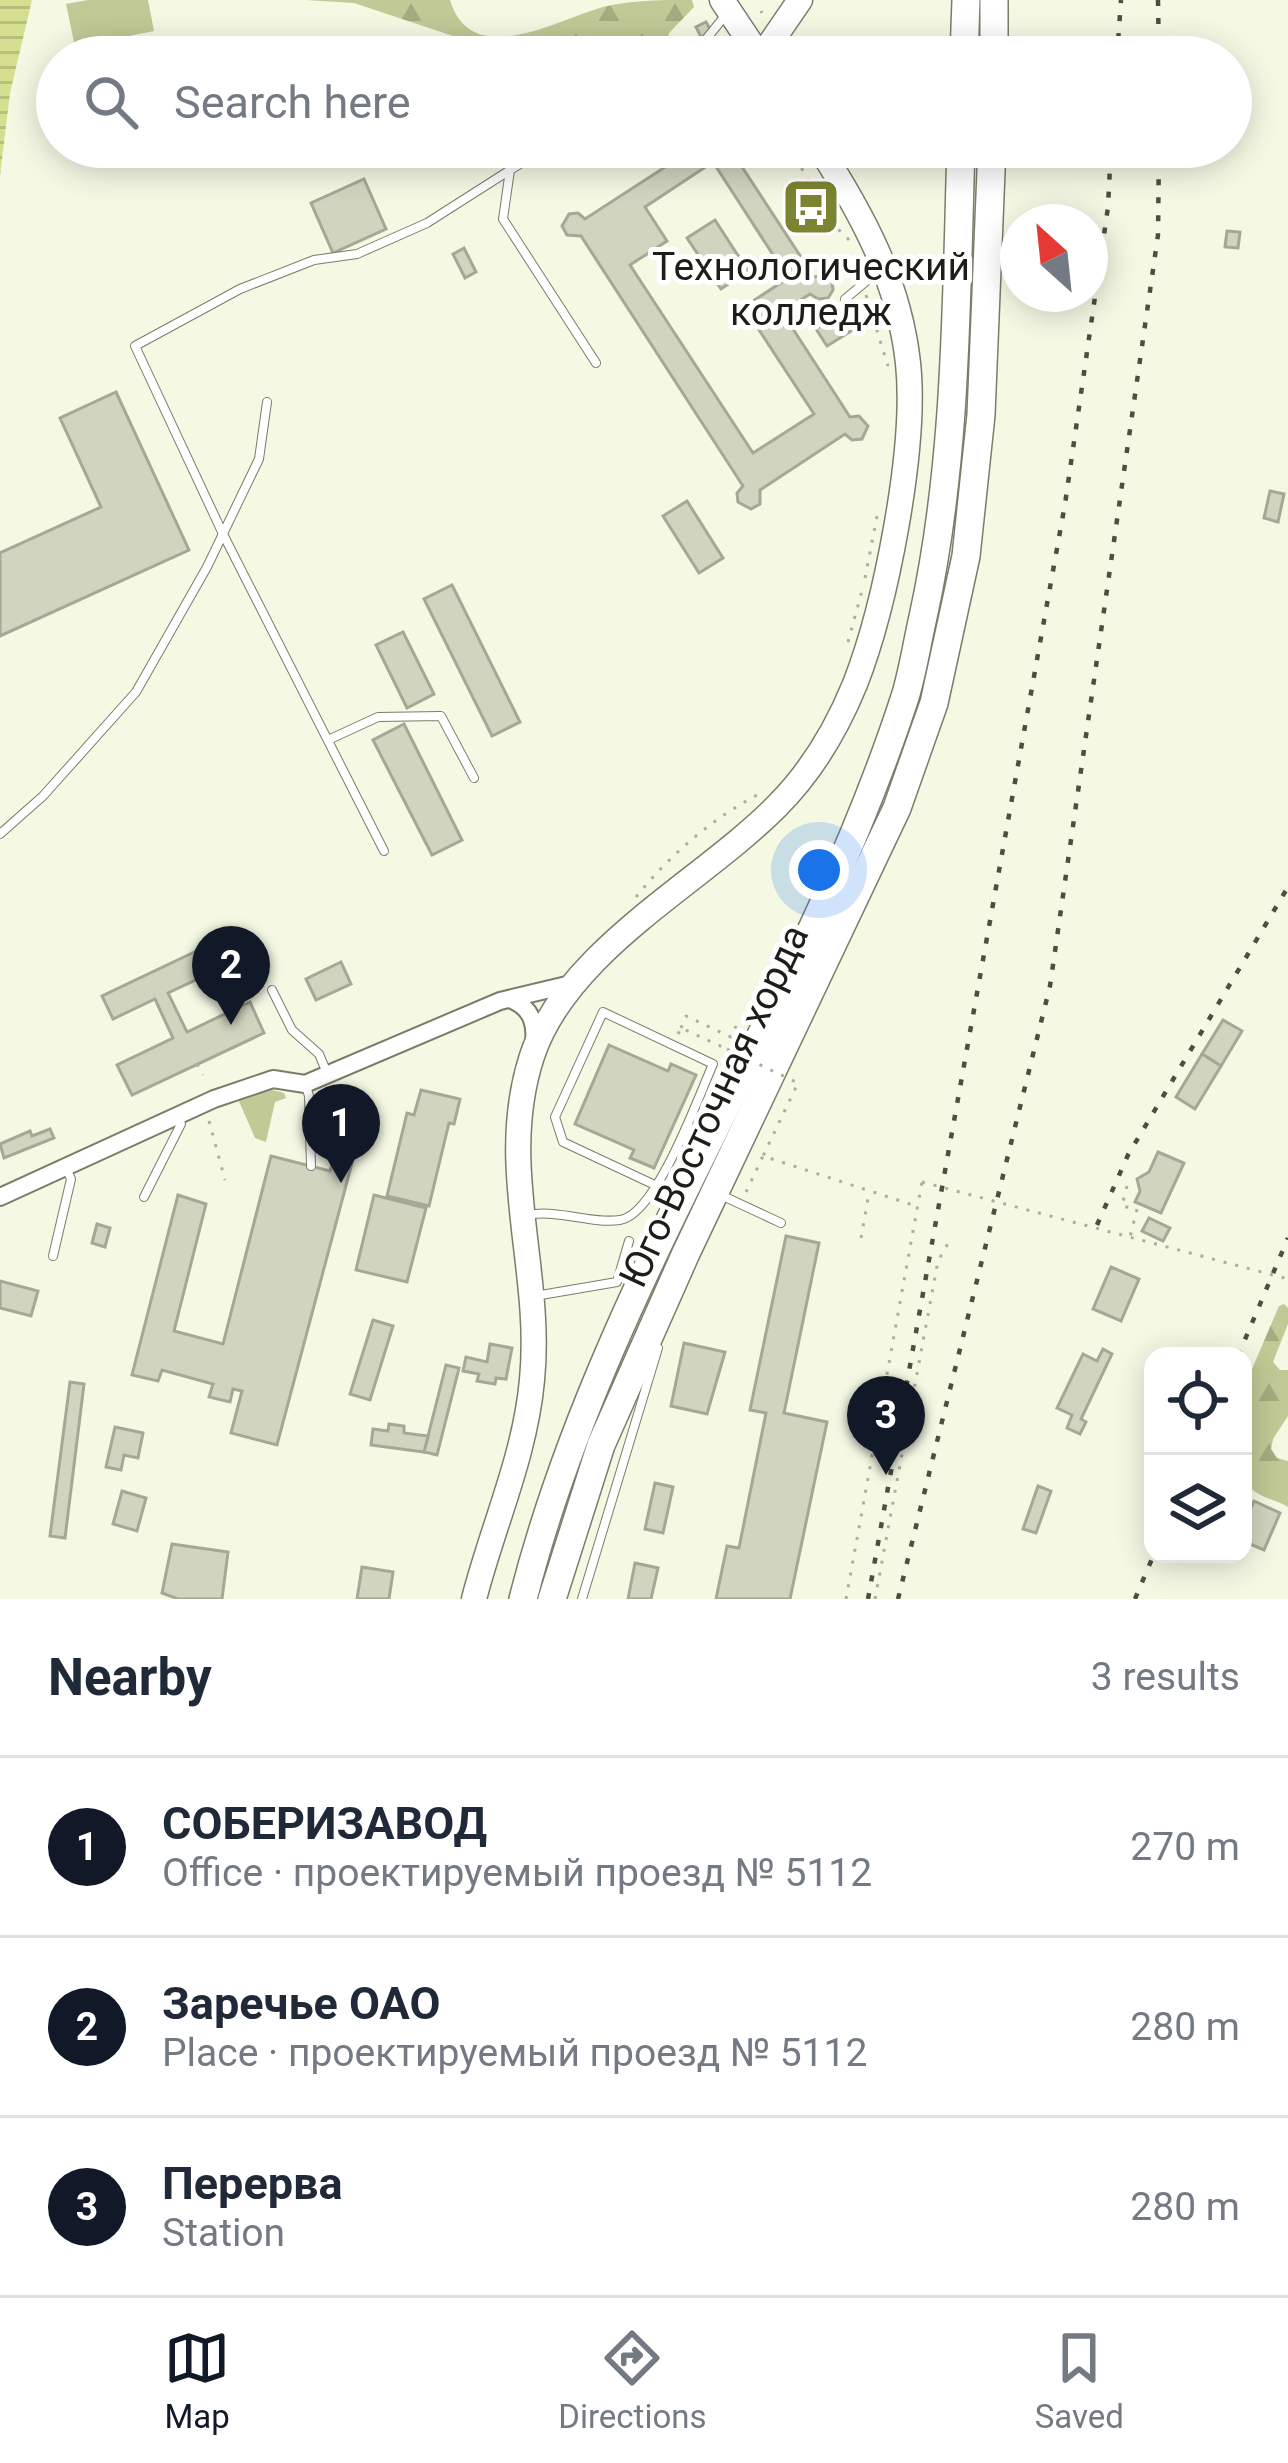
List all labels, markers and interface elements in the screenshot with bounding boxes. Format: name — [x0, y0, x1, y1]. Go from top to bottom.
search box — [36, 36, 1252, 168]
icon: search — [78, 69, 144, 135]
text: Search here — [174, 76, 411, 129]
bus stop icon: Технологический колледж — [780, 176, 842, 238]
north arrow — [1000, 204, 1108, 312]
place label: Технологический колледж — [652, 244, 970, 335]
your location — [789, 840, 849, 900]
street label: Юго-Восточная хорда — [610, 917, 818, 1295]
pin: 2 — [192, 926, 270, 1025]
pin: 1 — [302, 1084, 380, 1183]
map controls — [1144, 1347, 1252, 1563]
button: locate — [1144, 1347, 1252, 1455]
pin: 3 — [847, 1376, 925, 1475]
button: layers — [1144, 1455, 1252, 1563]
text: Nearby — [48, 1648, 212, 1707]
text: 3 results — [1091, 1654, 1240, 1700]
text: СОБЕРИЗАВОД — [162, 1797, 487, 1850]
text: 1 — [76, 1824, 98, 1870]
text: 270 m — [1130, 1824, 1240, 1870]
text: Office · проектируемый проезд № 5112 — [162, 1850, 872, 1896]
text: Заречье ОАО — [162, 1977, 440, 2030]
text: 2 — [76, 2004, 98, 2050]
text: 280 m — [1130, 2004, 1240, 2050]
text: Place · проектируемый проезд № 5112 — [162, 2030, 867, 2076]
text: Перерва — [162, 2157, 343, 2210]
text: 3 — [76, 2184, 98, 2230]
text: 280 m — [1130, 2184, 1240, 2230]
text: Station — [162, 2210, 285, 2256]
tab: Map — [164, 2325, 230, 2436]
tab: Directions — [558, 2325, 707, 2436]
tab: Saved — [1035, 2325, 1124, 2436]

